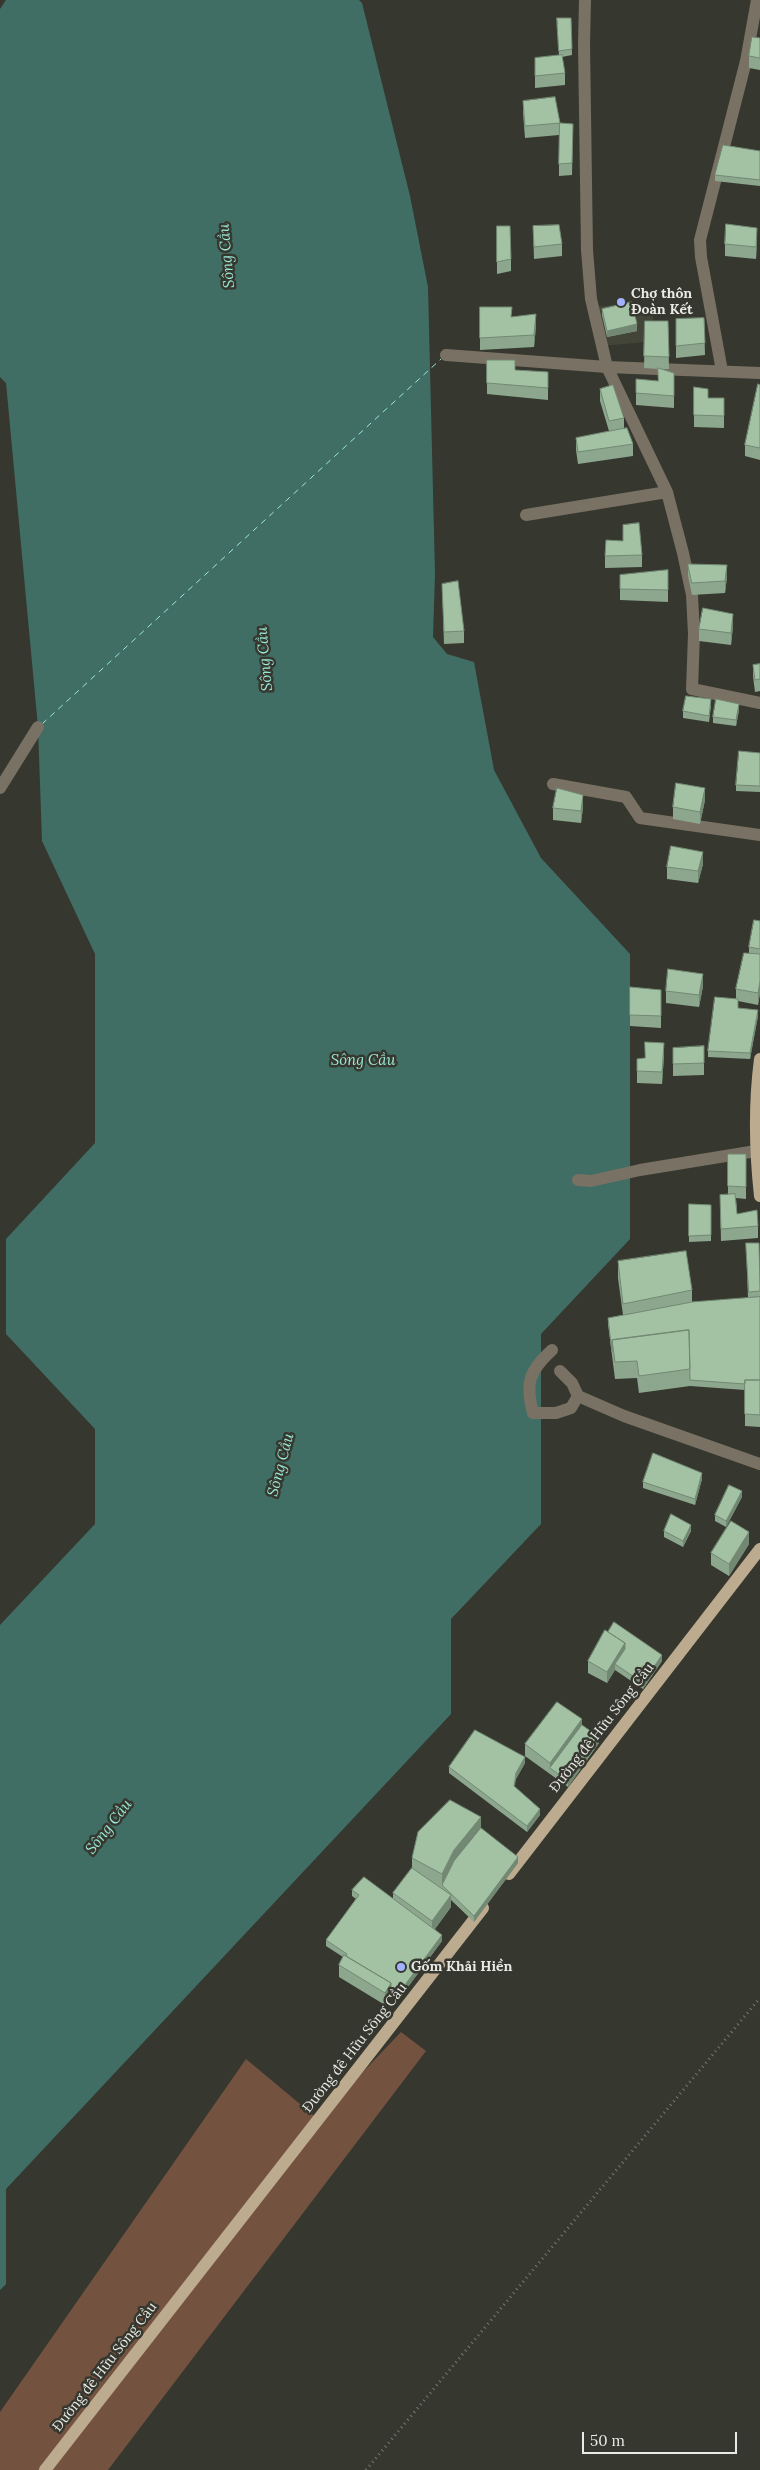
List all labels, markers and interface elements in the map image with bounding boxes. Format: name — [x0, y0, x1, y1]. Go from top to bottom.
water label: Sông Cầu — [215, 223, 239, 289]
place label: Chợ thôn Đoàn Kết — [631, 286, 693, 318]
marker: Chợ thôn Đoàn Kết — [615, 296, 627, 308]
water label: Sông Cầu — [253, 626, 277, 692]
water label: Sông Cầu — [331, 1052, 395, 1070]
water label: Sông Cầu — [264, 1431, 298, 1499]
street label: Đường đê Hữu Sông Cầu — [546, 1660, 658, 1796]
water label: Sông Cầu — [82, 1796, 136, 1858]
place label: Gốm Khải Hiền — [411, 1959, 512, 1975]
marker: Gốm Khải Hiền — [395, 1961, 407, 1973]
street label: Đường đê Hữu Sông Cầu — [299, 1980, 411, 2116]
street label: Đường đê Hữu Sông Cầu — [49, 2299, 161, 2435]
scale bar — [585, 2422, 740, 2454]
text: 50 m — [590, 2431, 625, 2450]

